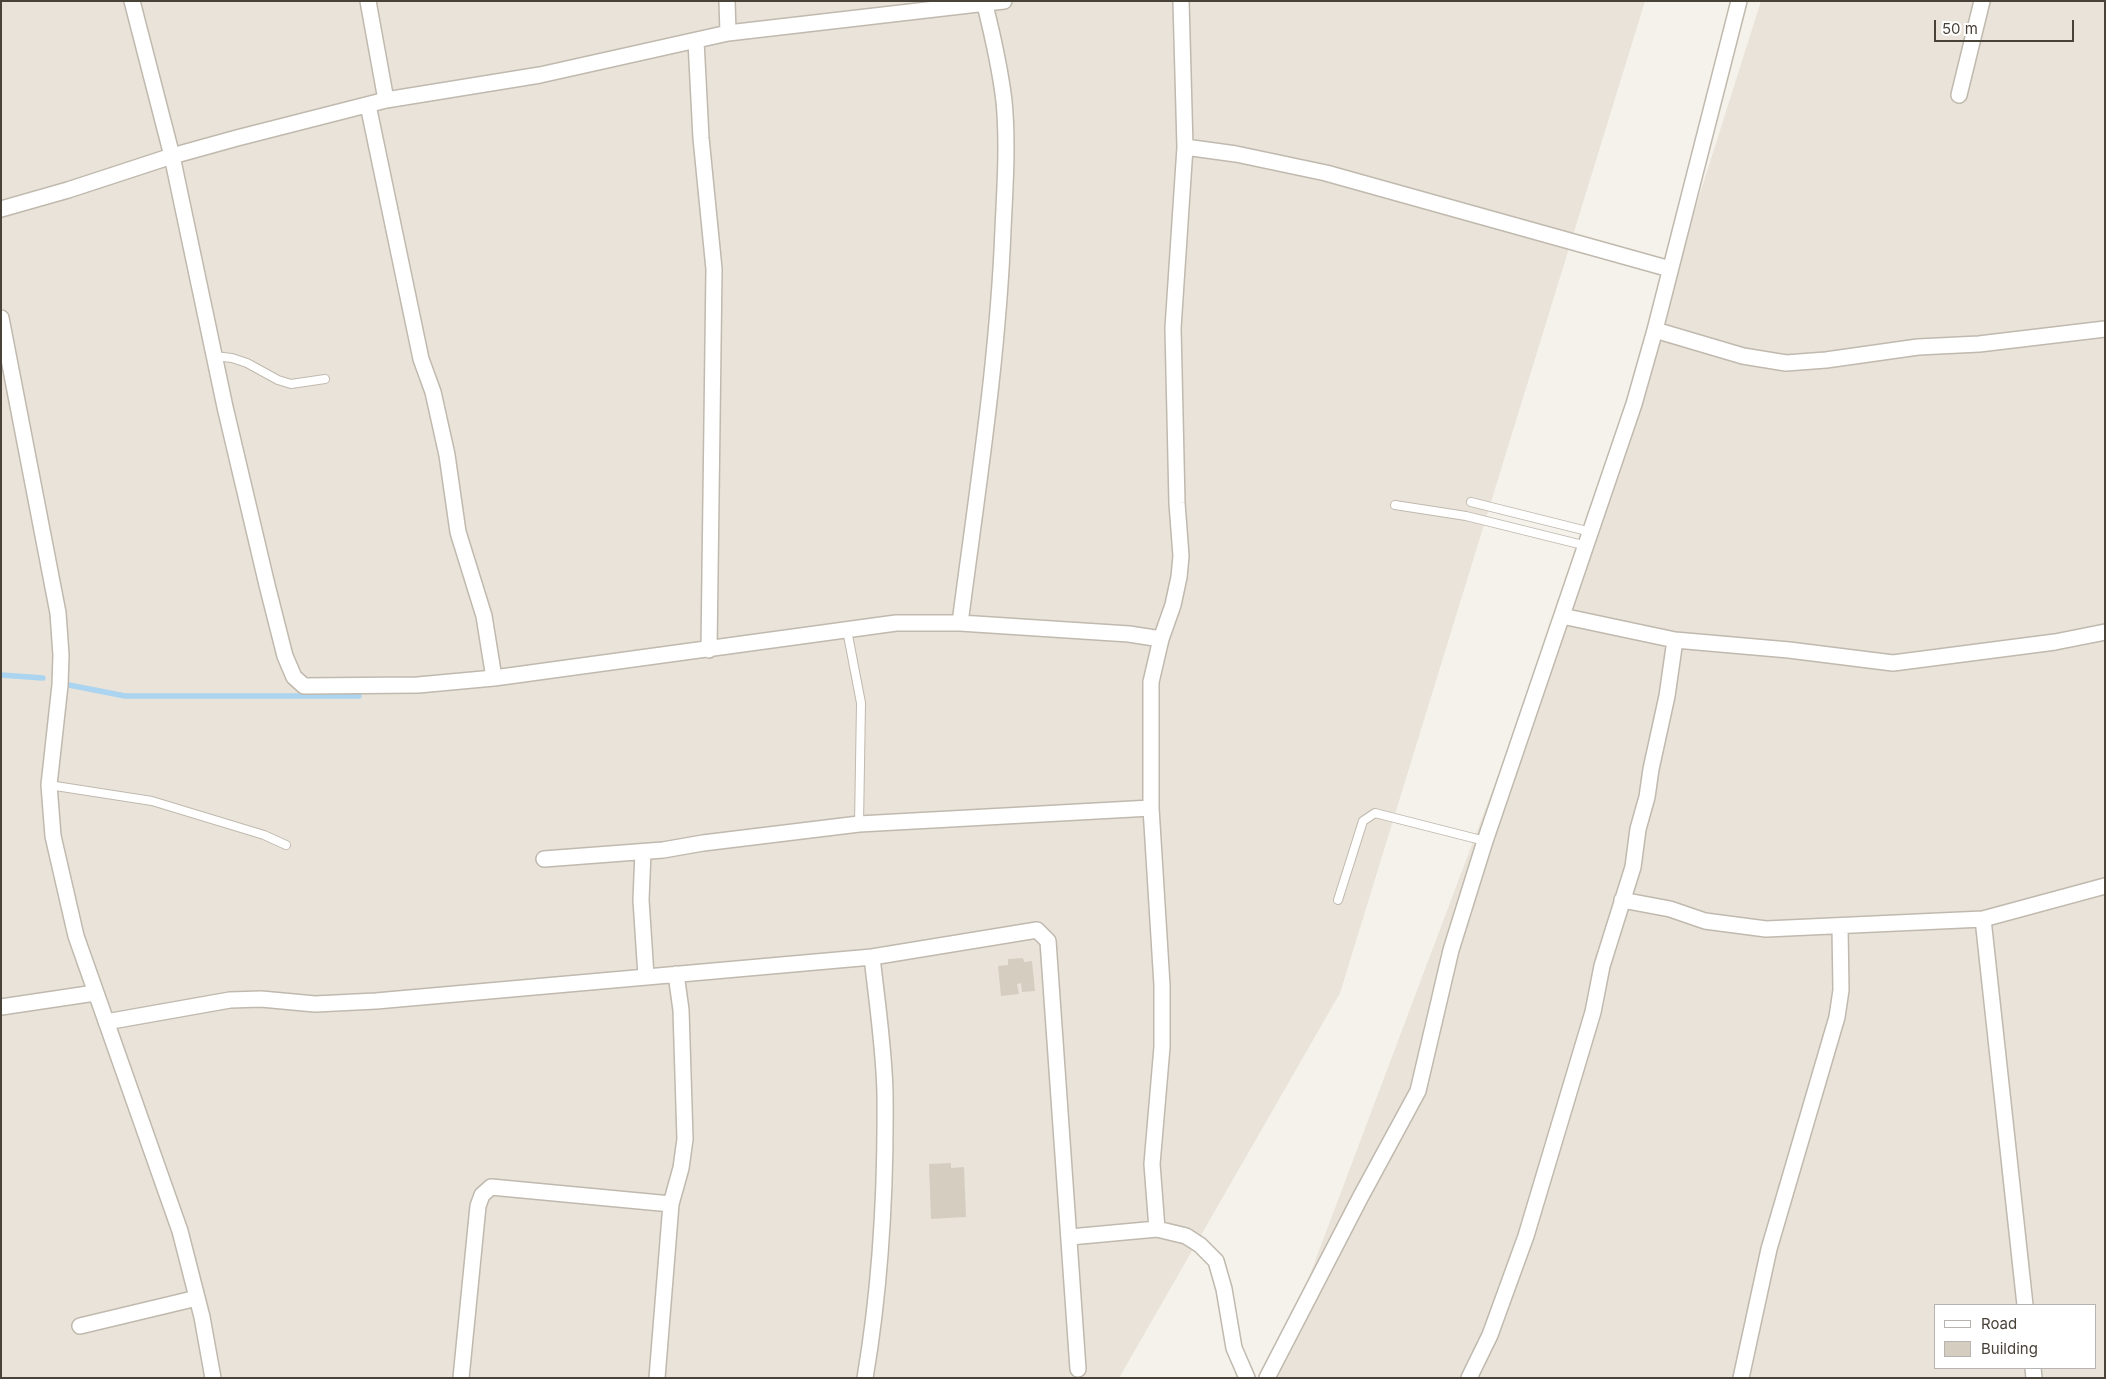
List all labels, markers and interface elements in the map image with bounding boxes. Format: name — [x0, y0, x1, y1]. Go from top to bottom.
scale bar — [1936, 10, 2076, 42]
text: 50 m — [1942, 19, 1978, 38]
legend — [1934, 1304, 2096, 1369]
text: Road — [1981, 1314, 2017, 1333]
text: Building — [1981, 1339, 2038, 1358]

